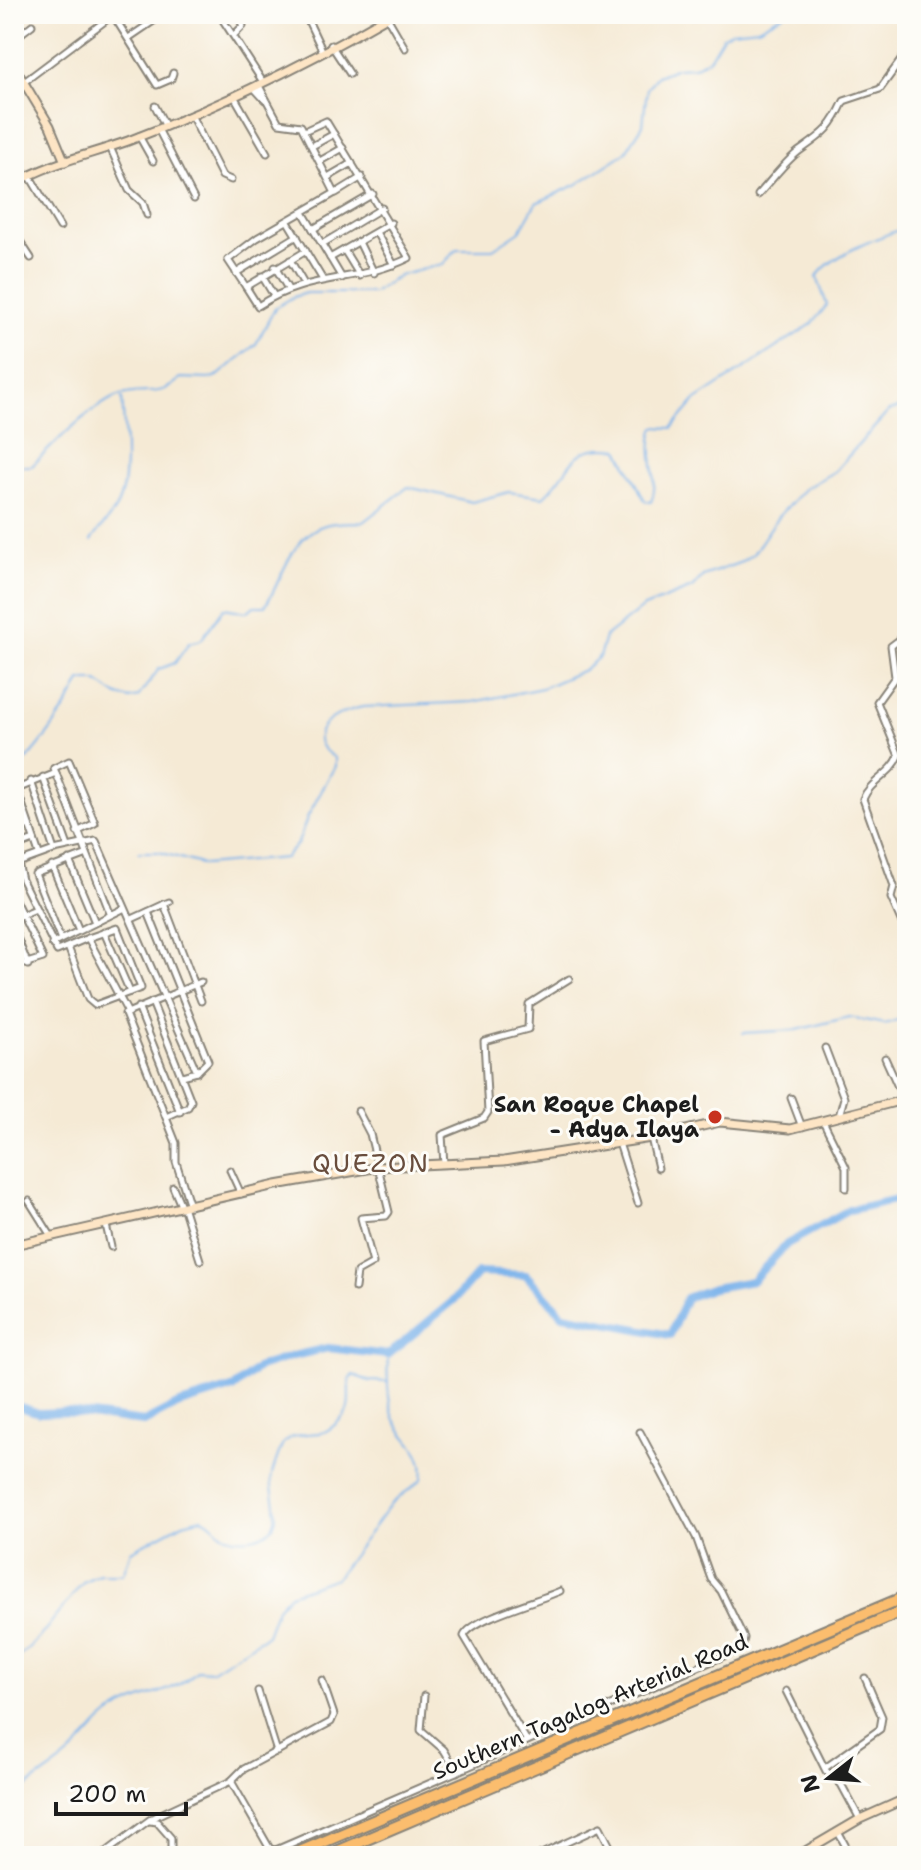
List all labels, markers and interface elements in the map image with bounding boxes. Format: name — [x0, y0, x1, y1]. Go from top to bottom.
place label: San Roque Chapel - Adya Ilaya — [494, 1090, 699, 1144]
marker: San Roque Chapel - Adya Ilaya — [706, 1108, 724, 1126]
district label: QUEZON — [312, 1145, 430, 1180]
street label: Southern Tagalog Arterial Road — [428, 1627, 752, 1786]
north arrow — [789, 1738, 869, 1818]
scale bar — [56, 1766, 186, 1816]
text: N — [794, 1771, 827, 1796]
text: 200 m — [68, 1778, 146, 1810]

